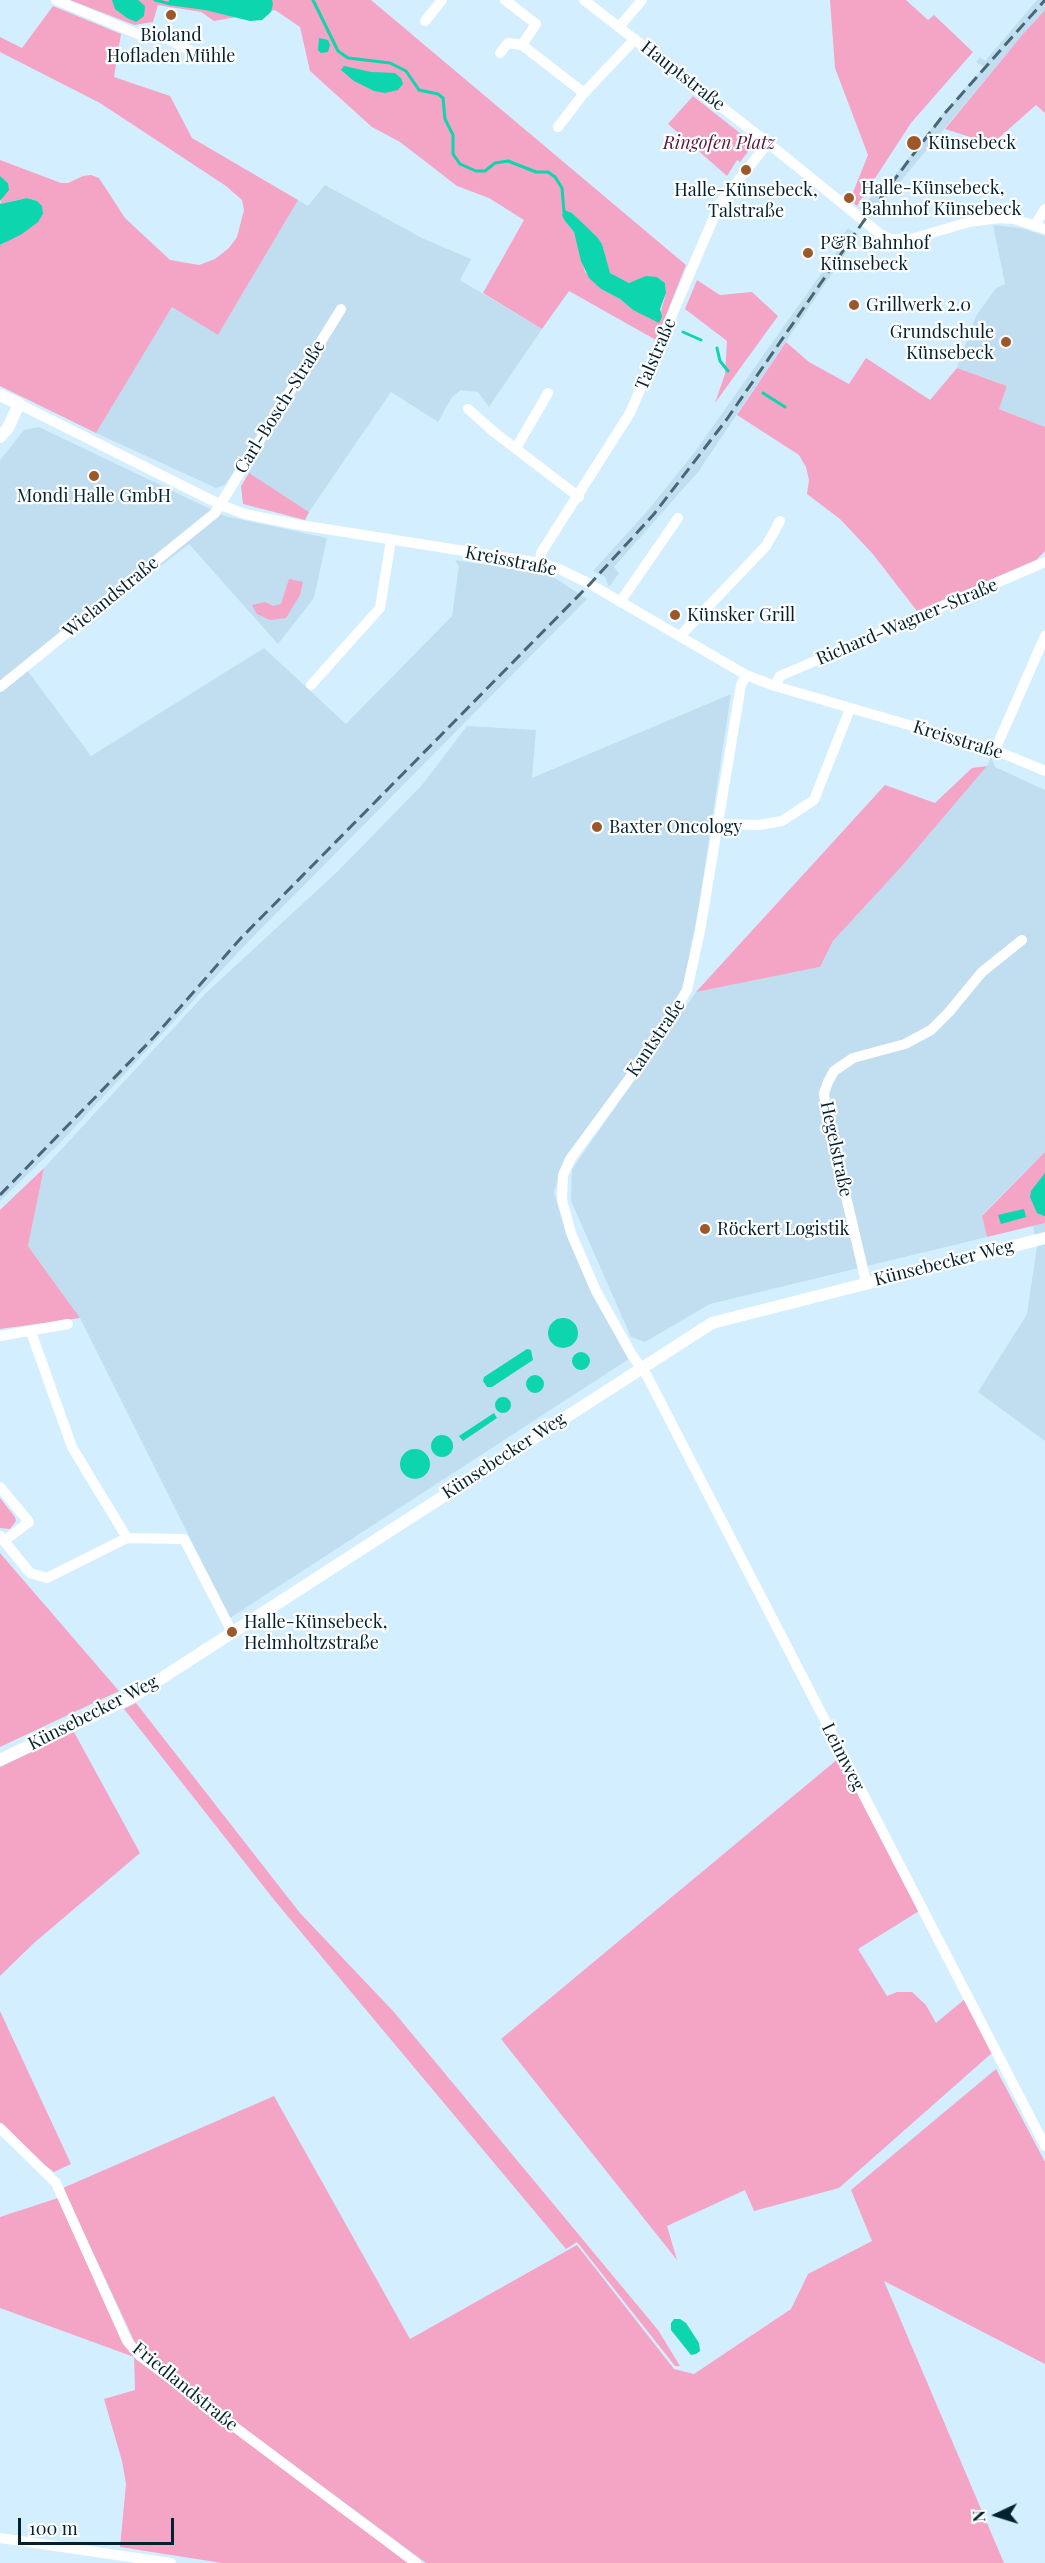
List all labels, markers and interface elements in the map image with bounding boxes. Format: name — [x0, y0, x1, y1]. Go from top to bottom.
marker: Bioland Hofladen Mühle — [164, 8, 178, 22]
place label: Bioland Hofladen Mühle — [107, 24, 235, 66]
street label: Hauptstraße — [637, 36, 729, 116]
park label: Ringofen Platz — [663, 132, 775, 154]
place label: Künsebeck — [928, 132, 1016, 154]
marker: Künsebeck — [905, 134, 923, 152]
marker: Halle-Künsebeck, Talstraße — [739, 163, 753, 177]
place label: Halle-Künsebeck, Bahnhof Künsebeck — [861, 177, 1021, 219]
place label: Halle-Künsebeck, Talstraße — [674, 179, 818, 222]
marker: Halle-Künsebeck, Bahnhof Künsebeck — [842, 191, 856, 205]
place label: P&R Bahnhof Künsebeck — [820, 232, 930, 274]
marker: P&R Bahnhof Künsebeck — [801, 246, 815, 260]
place label: Grillwerk 2.0 — [866, 294, 971, 316]
marker: Grillwerk 2.0 — [847, 298, 861, 312]
street label: Talstraße — [631, 315, 681, 393]
place label: Grundschule Künsebeck — [890, 321, 994, 364]
marker: Grundschule Künsebeck — [999, 335, 1013, 349]
street label: Carl-Bosch-Straße — [230, 336, 330, 478]
marker: Mondi Halle GmbH — [87, 469, 101, 483]
place label: Mondi Halle GmbH — [17, 485, 171, 507]
street label: Kreisstraße — [463, 542, 559, 580]
street label: Wielandstraße — [59, 552, 163, 642]
street label: Richard-Wagner-Straße — [813, 574, 1001, 670]
place label: Künsker Grill — [687, 604, 795, 626]
marker: Künsker Grill — [668, 608, 682, 622]
street label: Kreisstraße — [910, 716, 1006, 764]
place label: Baxter Oncology — [609, 816, 742, 838]
marker: Baxter Oncology — [590, 820, 604, 834]
street label: Kantstraße — [622, 995, 690, 1081]
street label: Hegelstraße — [815, 1099, 857, 1199]
place label: Röckert Logistik — [717, 1218, 849, 1240]
marker: Röckert Logistik — [698, 1222, 712, 1236]
street label: Künsebecker Weg — [872, 1235, 1016, 1291]
street label: Künsebecker Weg — [438, 1408, 570, 1504]
place label: Halle-Künsebeck, Helmholtzstraße — [244, 1611, 387, 1654]
marker: Halle-Künsebeck, Helmholtzstraße — [225, 1625, 239, 1639]
street label: Künsebecker Weg — [24, 1671, 162, 1755]
street label: Leimweg — [817, 1720, 869, 1794]
street label: Friedlandstraße — [128, 2338, 242, 2436]
north arrow — [967, 2485, 1027, 2545]
scale bar — [21, 2506, 177, 2544]
text: N — [968, 2510, 989, 2523]
text: 100 m — [29, 2516, 78, 2540]

